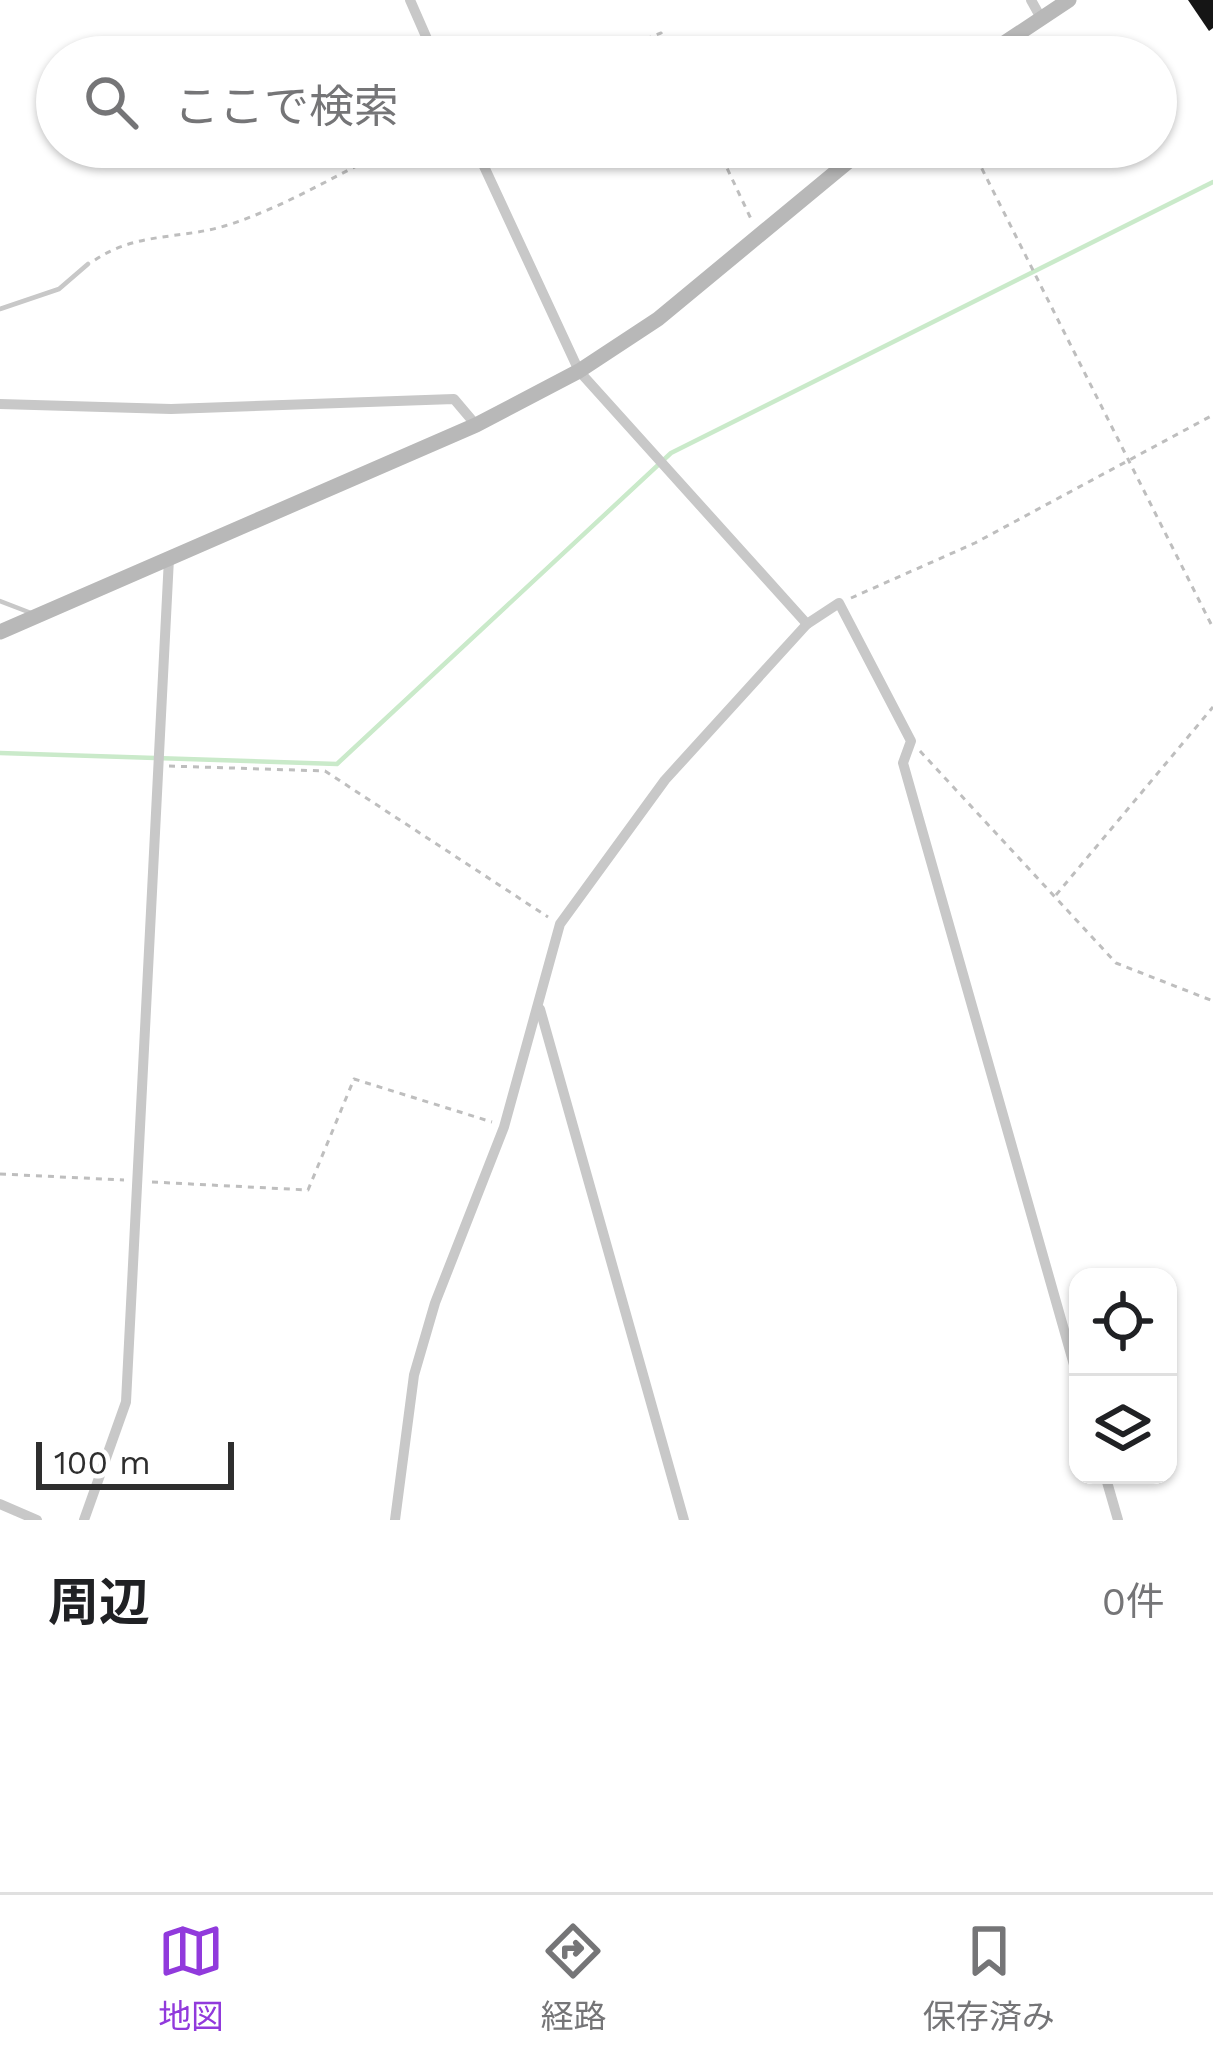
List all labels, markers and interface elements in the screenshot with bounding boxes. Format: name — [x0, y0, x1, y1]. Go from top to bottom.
search box — [36, 36, 1177, 168]
icon: search — [78, 69, 144, 135]
text: ここで検索 — [174, 80, 399, 133]
map controls — [1069, 1268, 1177, 1484]
button: locate — [1069, 1268, 1177, 1376]
button: layers — [1069, 1376, 1177, 1484]
scale bar — [36, 1436, 234, 1489]
text: 100 m — [54, 1443, 151, 1482]
text: 周辺 — [48, 1573, 150, 1632]
text: 0件 — [1102, 1579, 1165, 1624]
tab: 地図 — [158, 1918, 224, 2038]
tab: 経路 — [540, 1918, 606, 2038]
tab: 保存済み — [923, 1918, 1055, 2038]

